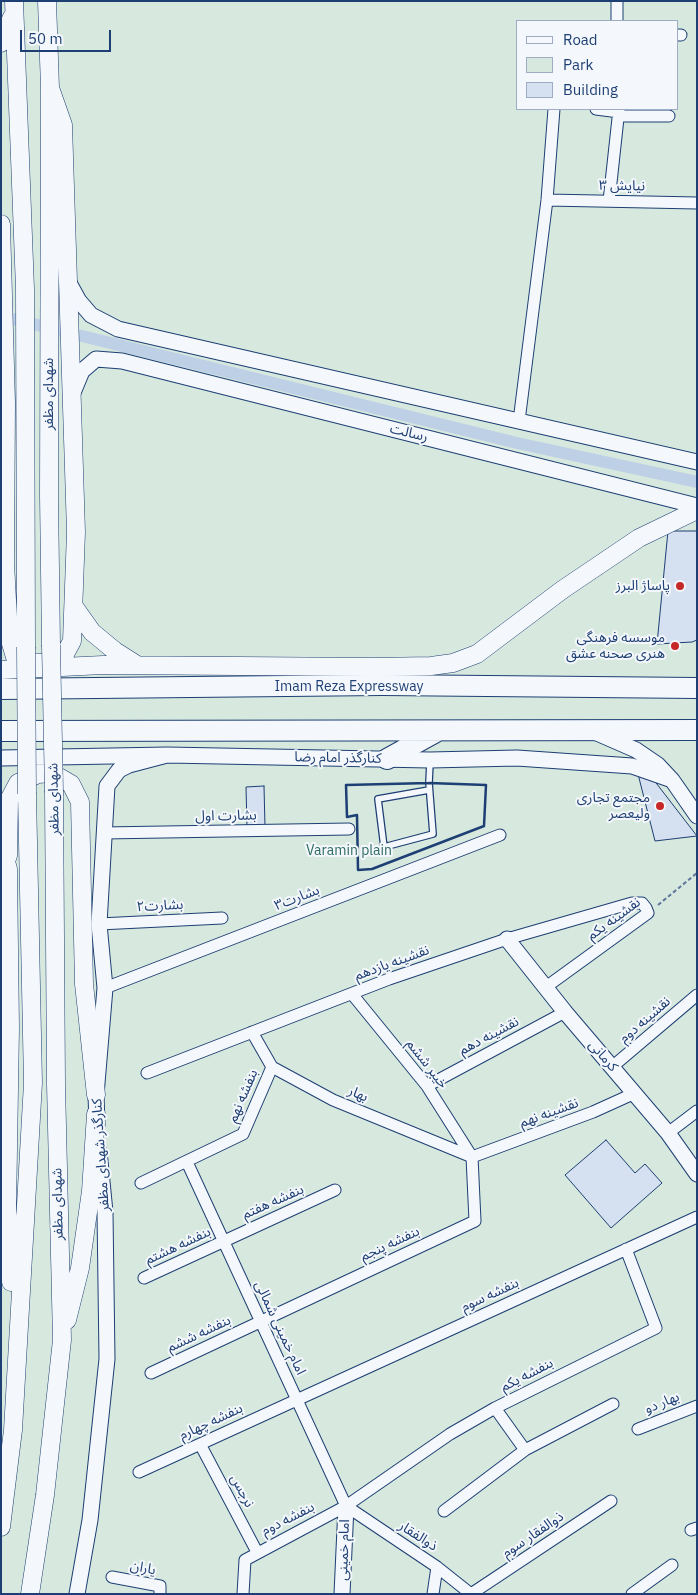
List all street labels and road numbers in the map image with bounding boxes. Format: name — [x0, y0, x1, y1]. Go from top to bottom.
street label: نیایش ۳ — [599, 177, 645, 195]
street label: شهدای مظفر — [41, 358, 57, 430]
street label: رسالت — [388, 420, 430, 446]
street label: Imam Reza Expressway — [274, 679, 424, 695]
street label: کنارگذر امام رضا — [294, 749, 382, 767]
street label: شهدای مظفر — [45, 763, 63, 835]
street label: بشارت اول — [195, 807, 257, 825]
street label: بشارت۳ — [272, 882, 322, 914]
street label: نقشینه یکم — [584, 894, 644, 944]
street label: بشارت۲ — [136, 896, 184, 916]
street label: نقشینه یازدهم — [352, 942, 432, 984]
street label: نقشینه دوم — [616, 993, 674, 1047]
street label: نقشینه دهم — [456, 1013, 522, 1059]
street label: خیبر ششم — [403, 1036, 451, 1092]
street label: کرمانی — [585, 1037, 621, 1075]
street label: بنفشه نهم — [224, 1067, 262, 1125]
street label: بهار — [345, 1082, 371, 1106]
street label: نقشینه نهم — [517, 1095, 581, 1131]
street label: کنارگذر شهدای مظفر — [89, 1098, 113, 1212]
street label: شهدای مظفر — [49, 1168, 67, 1240]
street label: بنفشه هفتم — [240, 1181, 306, 1223]
street label: بنفشه هشتم — [142, 1223, 214, 1269]
street label: بنفشه پنجم — [358, 1223, 422, 1265]
street label: بنفشه سوم — [458, 1274, 522, 1316]
street label: امام خمینی شمالی — [251, 1278, 309, 1378]
street label: بنفشه ششم — [165, 1312, 233, 1356]
street label: بنفشه یکم — [498, 1355, 556, 1395]
street label: بهار دو — [642, 1388, 682, 1418]
street label: بنفشه چهارم — [177, 1400, 245, 1444]
street label: نرجس — [226, 1472, 258, 1510]
street label: بنفشه دوم — [259, 1499, 317, 1539]
street label: ذوالفقار سوم — [499, 1508, 567, 1562]
street label: ذوالفقار — [395, 1517, 441, 1555]
street label: امام خمینی — [335, 1519, 353, 1581]
street label: یاران — [129, 1557, 157, 1579]

